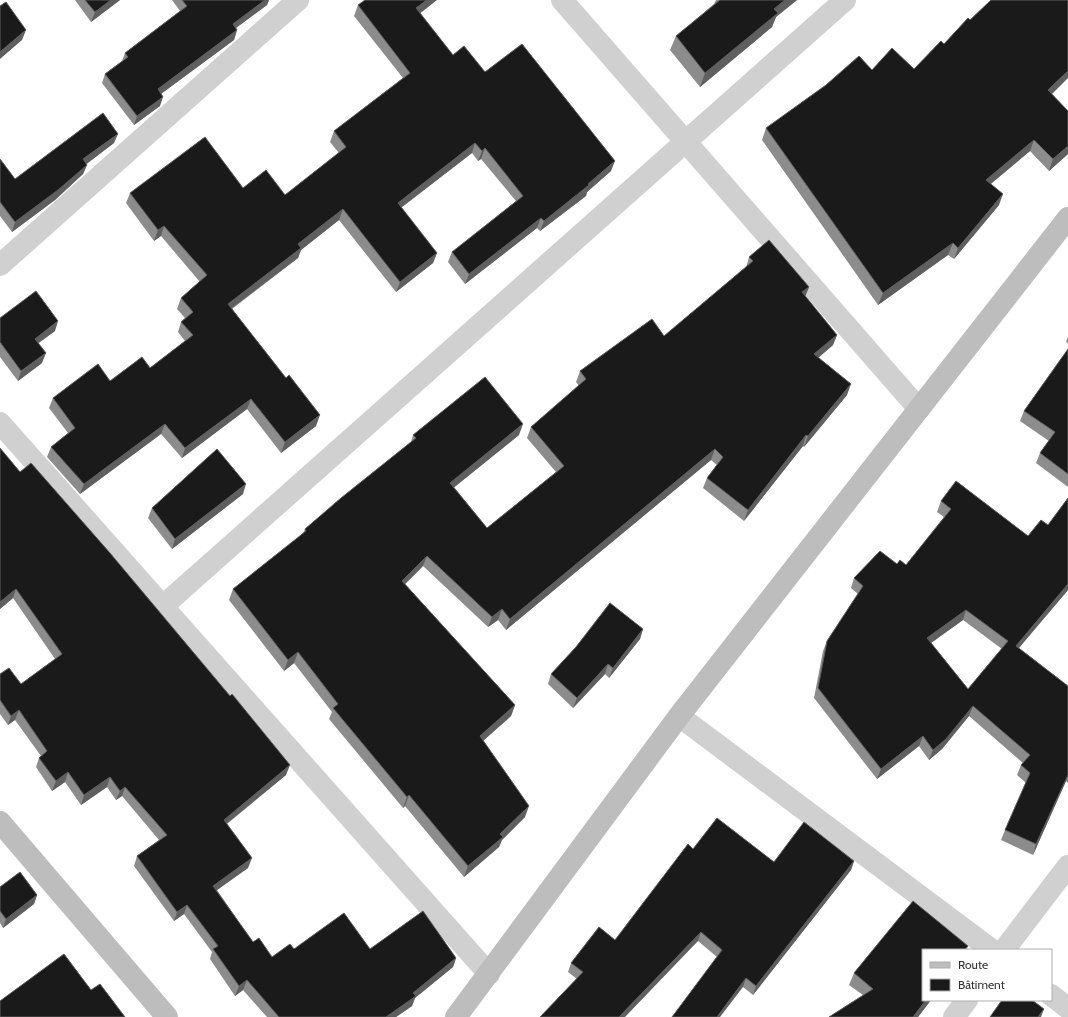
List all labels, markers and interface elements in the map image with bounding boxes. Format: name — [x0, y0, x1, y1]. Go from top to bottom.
legend — [922, 949, 1052, 1001]
text: Route — [958, 957, 988, 972]
text: Bâtiment — [958, 977, 1005, 992]

